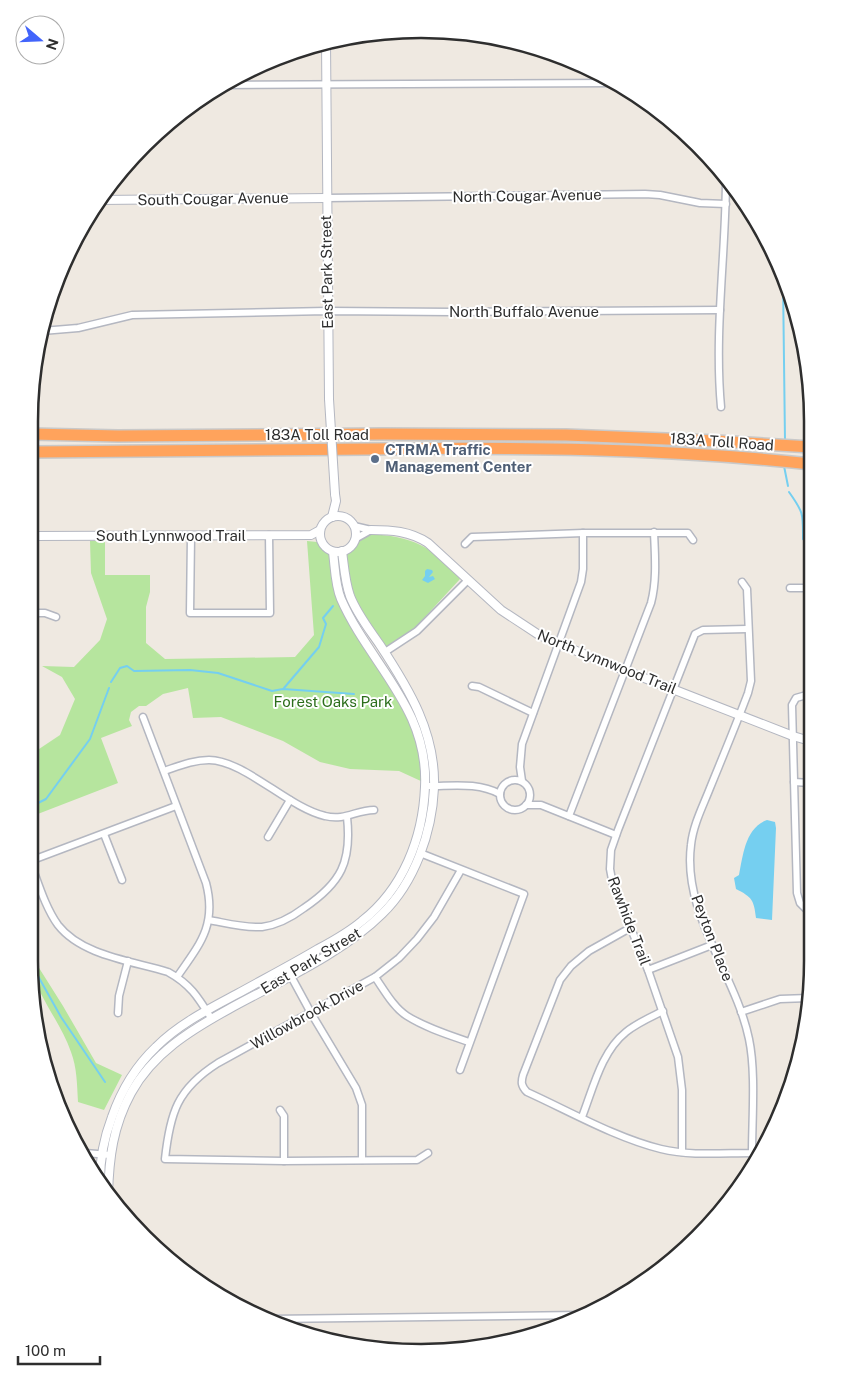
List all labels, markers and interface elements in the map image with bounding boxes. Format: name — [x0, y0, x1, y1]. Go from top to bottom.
north arrow — [15, 15, 65, 65]
text: N — [43, 36, 62, 52]
street label: North Cougar Avenue — [452, 186, 602, 205]
street label: South Cougar Avenue — [137, 189, 289, 208]
street label: East Park Street — [317, 215, 336, 329]
street label: North Buffalo Avenue — [449, 303, 599, 320]
street label: 183A Toll Road — [265, 426, 369, 443]
street label: 183A Toll Road — [670, 429, 774, 454]
place label: CTRMA Traffic Management Center — [385, 441, 532, 475]
marker: CTRMA Traffic Management Center — [369, 453, 381, 465]
street label: South Lynnwood Trail — [96, 527, 246, 544]
street label: North Lynnwood Trail — [535, 626, 679, 697]
park label: Forest Oaks Park — [274, 693, 392, 710]
street label: Rawhide Trail — [605, 874, 654, 968]
street label: Peyton Place — [688, 892, 737, 983]
street label: East Park Street — [258, 924, 364, 997]
street label: Willowbrook Drive — [247, 977, 366, 1053]
scale bar — [18, 1334, 100, 1366]
text: 100 m — [25, 1342, 66, 1359]

